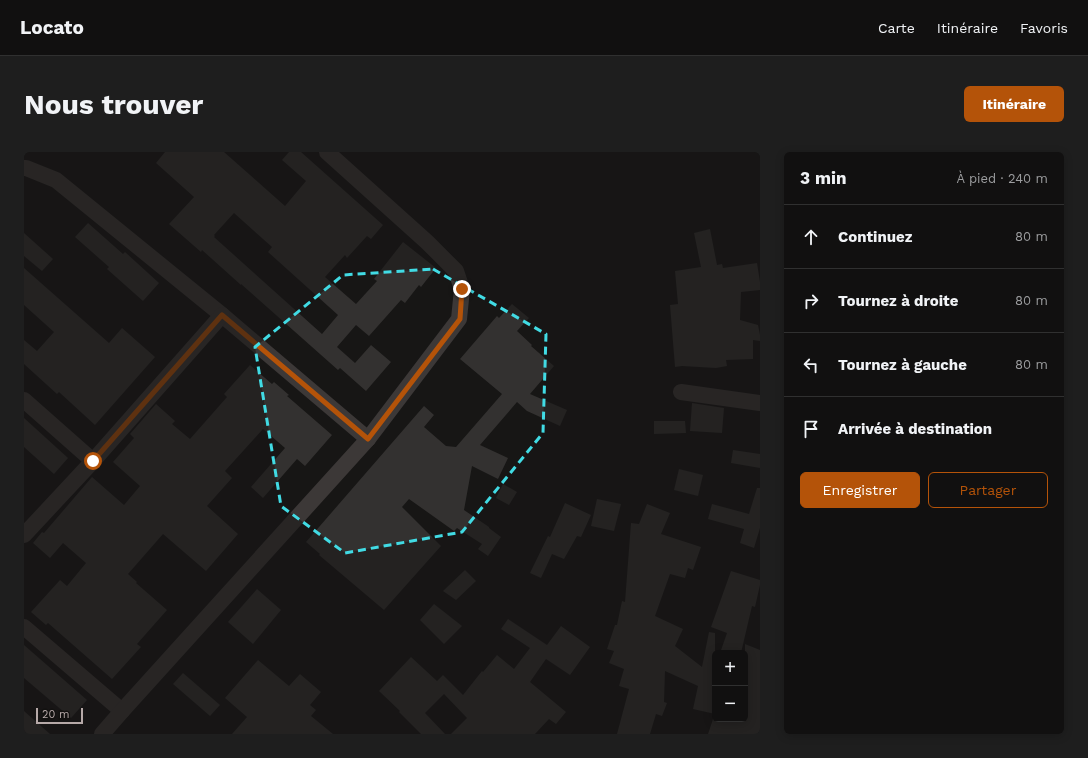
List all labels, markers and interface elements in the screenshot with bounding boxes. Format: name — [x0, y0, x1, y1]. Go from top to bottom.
text: Locato — [20, 16, 84, 39]
text: Carte — [878, 20, 915, 36]
text: Itinéraire — [937, 20, 998, 36]
text: Favoris — [1020, 20, 1068, 36]
button: Itinéraire — [964, 86, 1064, 122]
text: Nous trouver — [24, 88, 203, 121]
text: 3 min — [800, 168, 846, 188]
text: À pied · 240 m — [956, 171, 1048, 186]
icon: ahead — [800, 226, 822, 248]
text: Continuez — [838, 228, 912, 246]
text: 80 m — [1015, 229, 1048, 244]
route end — [453, 280, 471, 298]
icon: right — [800, 290, 822, 312]
text: Tournez à droite — [838, 292, 958, 310]
text: 80 m — [1015, 293, 1048, 308]
icon: left — [800, 354, 822, 376]
text: Tournez à gauche — [838, 356, 967, 374]
text: 80 m — [1015, 357, 1048, 372]
icon: arrive — [800, 418, 822, 440]
text: Arrivée à destination — [838, 420, 992, 438]
route start — [84, 452, 102, 470]
button: Enregistrer — [800, 472, 920, 508]
button: Partager — [928, 472, 1048, 508]
map controls — [712, 650, 748, 722]
button: + — [712, 650, 748, 686]
button: − — [712, 686, 748, 722]
scale bar — [36, 706, 83, 725]
text: 20 m — [42, 708, 70, 721]

